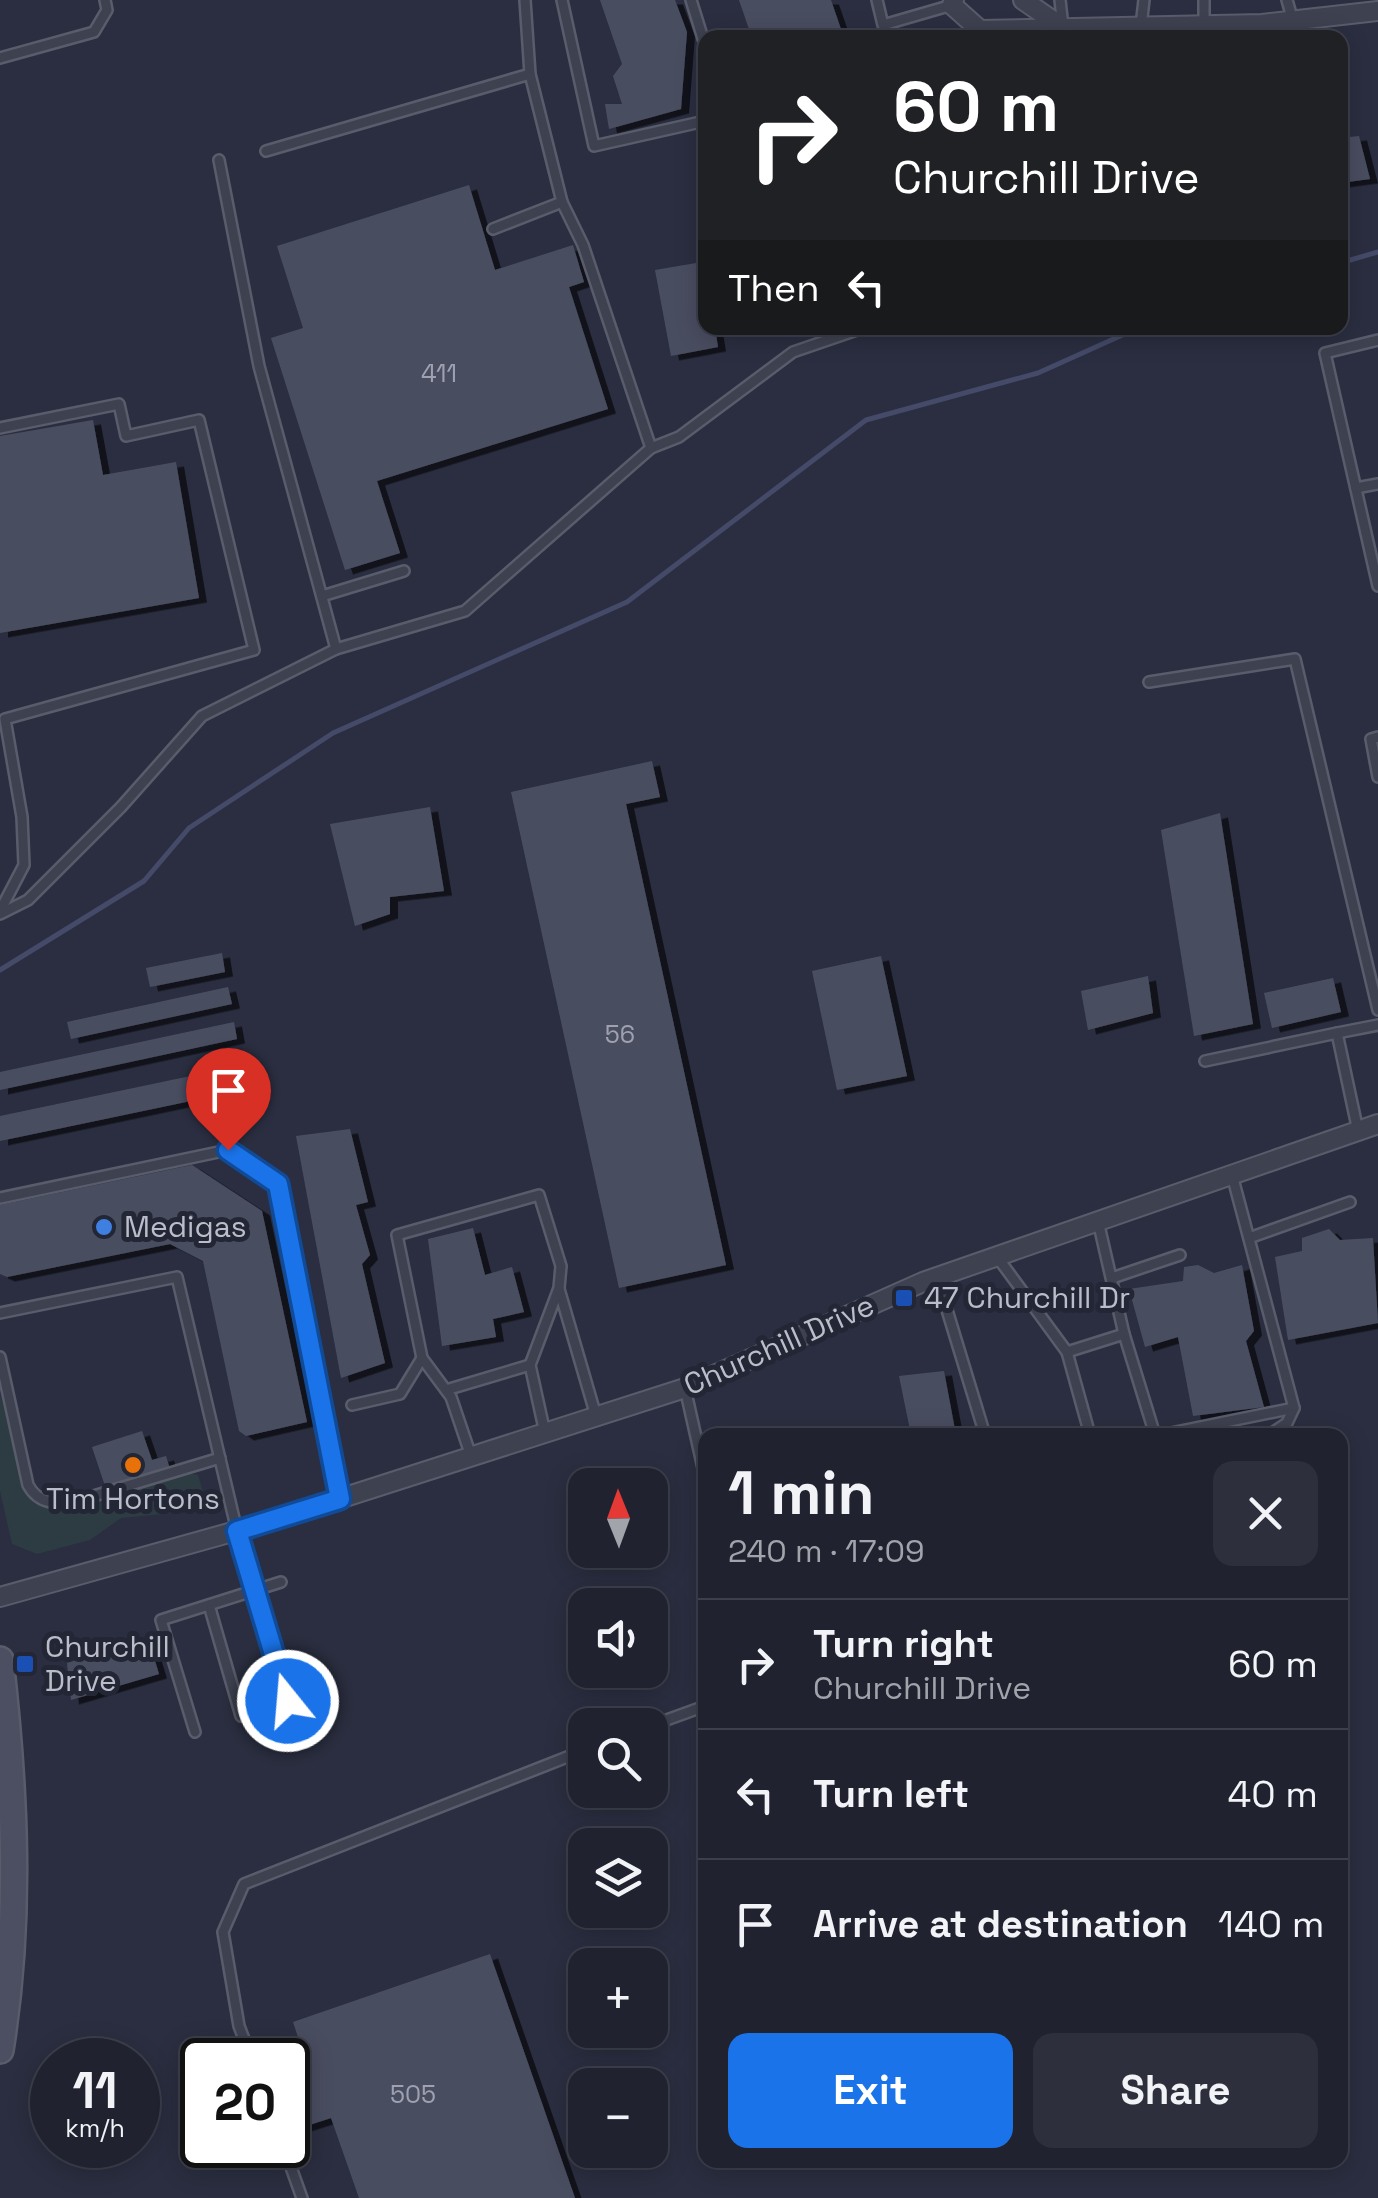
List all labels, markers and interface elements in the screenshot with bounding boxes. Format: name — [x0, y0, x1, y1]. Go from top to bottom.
text: 60 m — [893, 62, 1059, 151]
icon: right — [728, 70, 858, 200]
text: Churchill Drive — [893, 149, 1200, 206]
icon: left — [839, 260, 894, 315]
text: Then — [728, 264, 819, 312]
house number: 411 — [421, 357, 457, 389]
house number: 56 — [605, 1018, 635, 1050]
pin — [186, 1048, 271, 1151]
icon: arrive — [201, 1063, 256, 1118]
place label: Medigas — [124, 1207, 247, 1246]
marker: Medigas — [93, 1216, 115, 1238]
place label: 47 Churchill Dr — [924, 1278, 1130, 1317]
street label: Churchill Drive — [677, 1285, 880, 1404]
marker: 47 Churchill Dr — [893, 1287, 915, 1309]
marker: Tim Hortons — [122, 1454, 144, 1476]
text: 1 min — [728, 1455, 875, 1532]
button: close — [1213, 1461, 1318, 1566]
north arrow — [568, 1468, 668, 1568]
map controls — [568, 1468, 668, 2168]
place label: Tim Hortons — [46, 1479, 220, 1518]
text: 240 m · 17:09 — [728, 1531, 925, 1571]
button: sound — [568, 1588, 668, 1688]
text: Turn right — [813, 1620, 994, 1668]
place label: Churchill Drive — [45, 1627, 170, 1700]
icon: right — [728, 1637, 783, 1692]
text: 60 m — [1228, 1640, 1318, 1688]
position arrow — [236, 1649, 340, 1753]
marker: Churchill Drive — [14, 1653, 36, 1675]
text: Churchill Drive — [813, 1668, 1031, 1708]
button: search — [568, 1708, 668, 1808]
icon: left — [728, 1767, 783, 1822]
text: Turn left — [813, 1770, 969, 1818]
text: 40 m — [1227, 1770, 1318, 1818]
button: layers — [568, 1828, 668, 1928]
icon: arrive — [728, 1897, 783, 1952]
text: Arrive at destination — [813, 1900, 1188, 1948]
text: 140 m — [1218, 1900, 1324, 1948]
button: + — [568, 1948, 668, 2048]
button: Exit — [728, 2033, 1013, 2148]
button: Share — [1033, 2033, 1318, 2148]
speed limit sign: 20 — [180, 2038, 310, 2168]
text: 11 — [72, 2059, 118, 2123]
button: − — [568, 2068, 668, 2168]
house number: 505 — [390, 2078, 436, 2110]
text: km/h — [65, 2112, 125, 2144]

